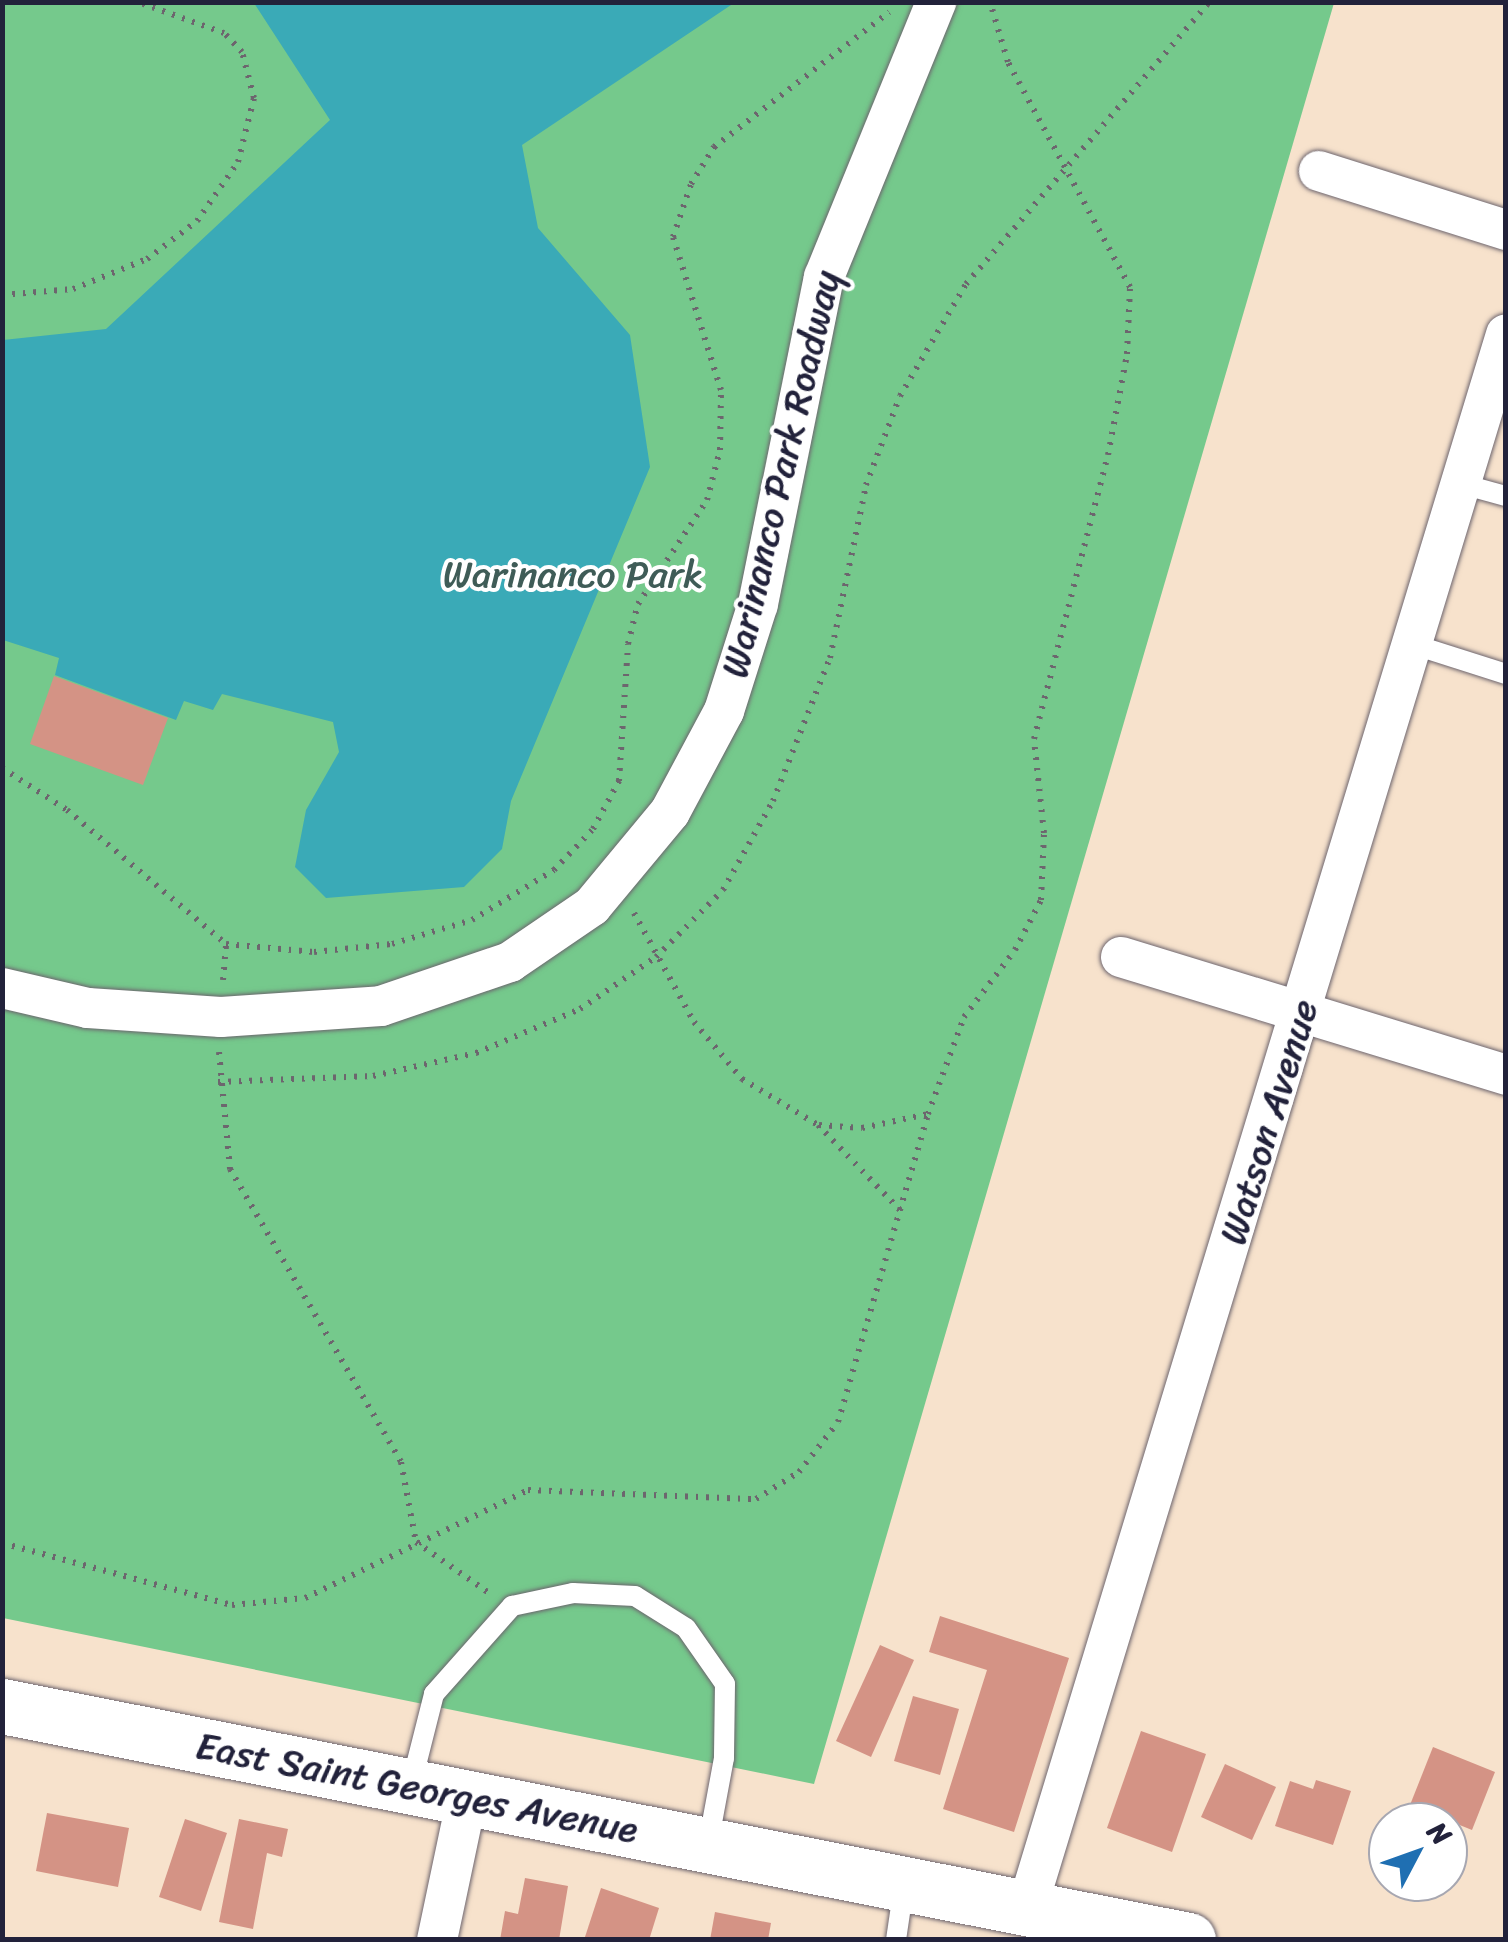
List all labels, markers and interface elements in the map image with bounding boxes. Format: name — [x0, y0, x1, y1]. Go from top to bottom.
street label: Warinanco Park Roadway — [712, 266, 850, 682]
park label: Warinanco Park — [443, 552, 703, 598]
street label: Watson Avenue — [1210, 994, 1328, 1250]
street label: East Saint Georges Avenue — [193, 1723, 641, 1853]
north arrow — [1368, 1802, 1468, 1902]
text: N — [1415, 1810, 1464, 1857]

